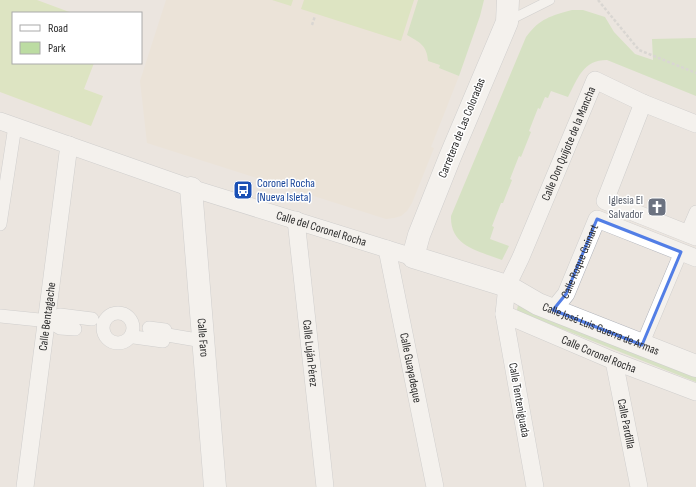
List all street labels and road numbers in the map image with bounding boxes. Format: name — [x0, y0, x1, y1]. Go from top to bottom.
street label: Carretera de Las Coloradas — [435, 76, 489, 180]
street label: Calle Don Quijote de la Mancha — [538, 84, 599, 203]
street label: Calle del Coronel Rocha — [275, 208, 369, 250]
street label: Calle Roque Guinart — [558, 222, 602, 302]
street label: Calle Bentagache — [35, 281, 59, 352]
street label: Calle José Luis Guerra de Armas — [540, 299, 661, 358]
street label: Calle Faro — [194, 318, 212, 357]
street label: Calle Luján Pérez — [299, 319, 322, 388]
street label: Calle Guayadeque — [397, 331, 425, 404]
street label: Calle Coronel Rocha — [559, 332, 639, 376]
street label: Calle Tenteniguada — [505, 362, 533, 439]
street label: Calle Pardilla — [614, 397, 639, 450]

